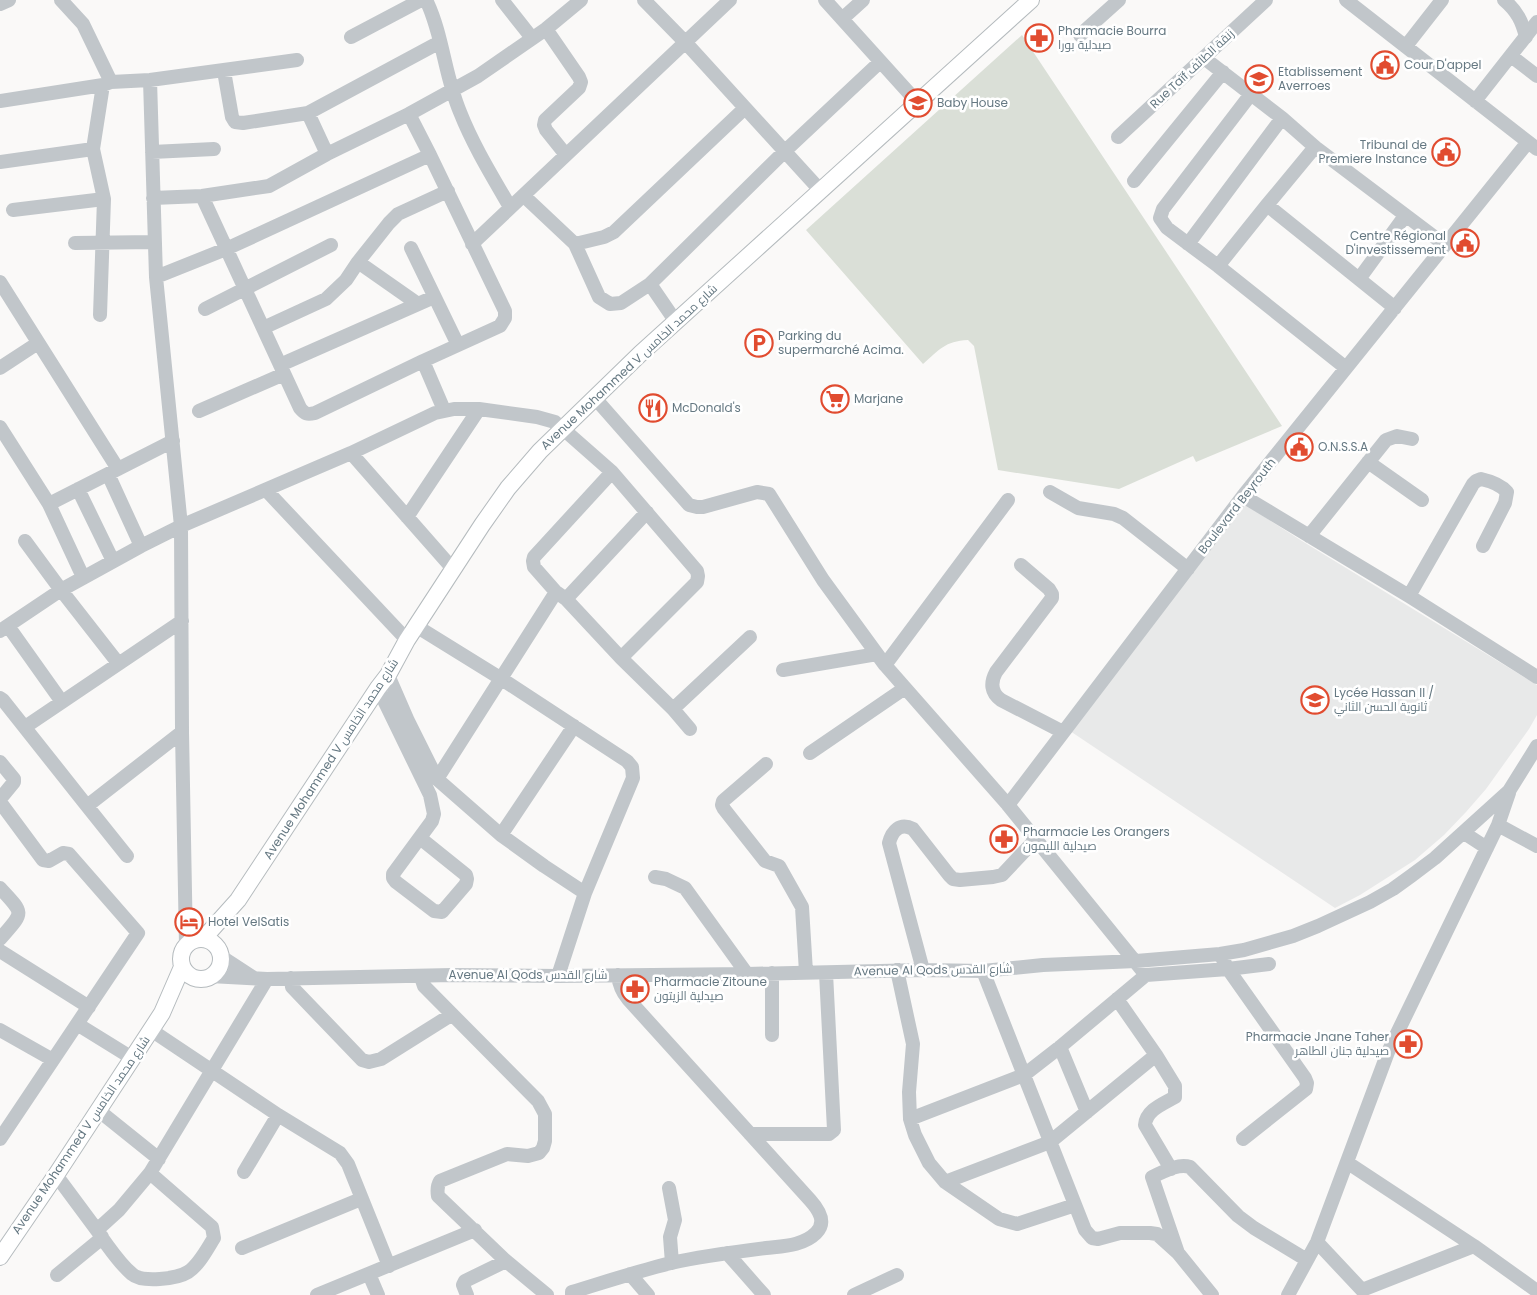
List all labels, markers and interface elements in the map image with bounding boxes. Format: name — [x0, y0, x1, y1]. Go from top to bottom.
place label: Pharmacie Bourra صيدلية بورا — [1058, 22, 1166, 53]
pharmacy icon: Pharmacie Bourra صيدلية بورا — [1024, 23, 1054, 53]
street label: Rue Taïf زنقة الطائف — [1146, 25, 1237, 112]
public building icon: Cour D'appel — [1370, 50, 1400, 80]
place label: Cour D'appel — [1404, 56, 1481, 73]
place label: Etablissement Averroes — [1278, 63, 1362, 94]
school or university icon: Etablissement Averroes — [1244, 64, 1274, 94]
school or university icon: Baby House — [903, 88, 933, 118]
place label: Baby House — [937, 94, 1008, 111]
place label: Tribunal de Premiere Instance — [1318, 136, 1427, 167]
public building icon: Tribunal de Premiere Instance — [1431, 137, 1461, 167]
place label: Centre Régional D'investissement — [1345, 227, 1446, 258]
public building icon: Centre Régional D'investissement — [1450, 228, 1480, 258]
street label: Avenue Mohammed V شارع محمد الخامس — [537, 280, 721, 453]
place label: Parking du supermarché Acima. — [778, 327, 904, 358]
parking icon: Parking du supermarché Acima. — [744, 328, 774, 358]
supermarket icon: Marjane — [820, 384, 850, 414]
place label: Marjane — [854, 390, 903, 407]
restaurant icon: McDonald's — [638, 393, 668, 423]
place label: McDonald's — [672, 399, 741, 416]
public building icon: O.N.S.S.A — [1284, 432, 1314, 462]
place label: O.N.S.S.A — [1318, 438, 1368, 455]
street label: Boulevard Beyrouth — [1194, 454, 1279, 557]
street label: Avenue Mohammed V شارع محمد الخامس — [259, 655, 402, 862]
place label: Lycée Hassan II / ثانوية الحسن الثاني — [1334, 684, 1434, 717]
school or university icon: Lycée Hassan II / ثانوية الحسن الثاني — [1300, 685, 1330, 715]
place label: Pharmacie Les Orangers صيدلية الليمون — [1023, 823, 1170, 854]
pharmacy icon: Pharmacie Les Orangers صيدلية الليمون — [989, 824, 1019, 854]
hotel icon: Hotel VelSatis — [174, 907, 204, 937]
place label: Hotel VelSatis — [208, 913, 289, 930]
street label: Avenue Al Qods شارع القدس — [853, 960, 1013, 979]
street label: Avenue Al Qods شارع القدس — [449, 966, 607, 983]
place label: Pharmacie Zitoune صيدلية الزيتون — [654, 973, 767, 1004]
pharmacy icon: Pharmacie Zitoune صيدلية الزيتون — [620, 974, 650, 1004]
place label: Pharmacie Jnane Taher صيدلية جنان الطاهر — [1246, 1028, 1390, 1059]
pharmacy icon: Pharmacie Jnane Taher صيدلية جنان الطاهر — [1393, 1029, 1423, 1059]
street label: Avenue Mohammed V شارع محمد الخامس — [8, 1032, 154, 1237]

